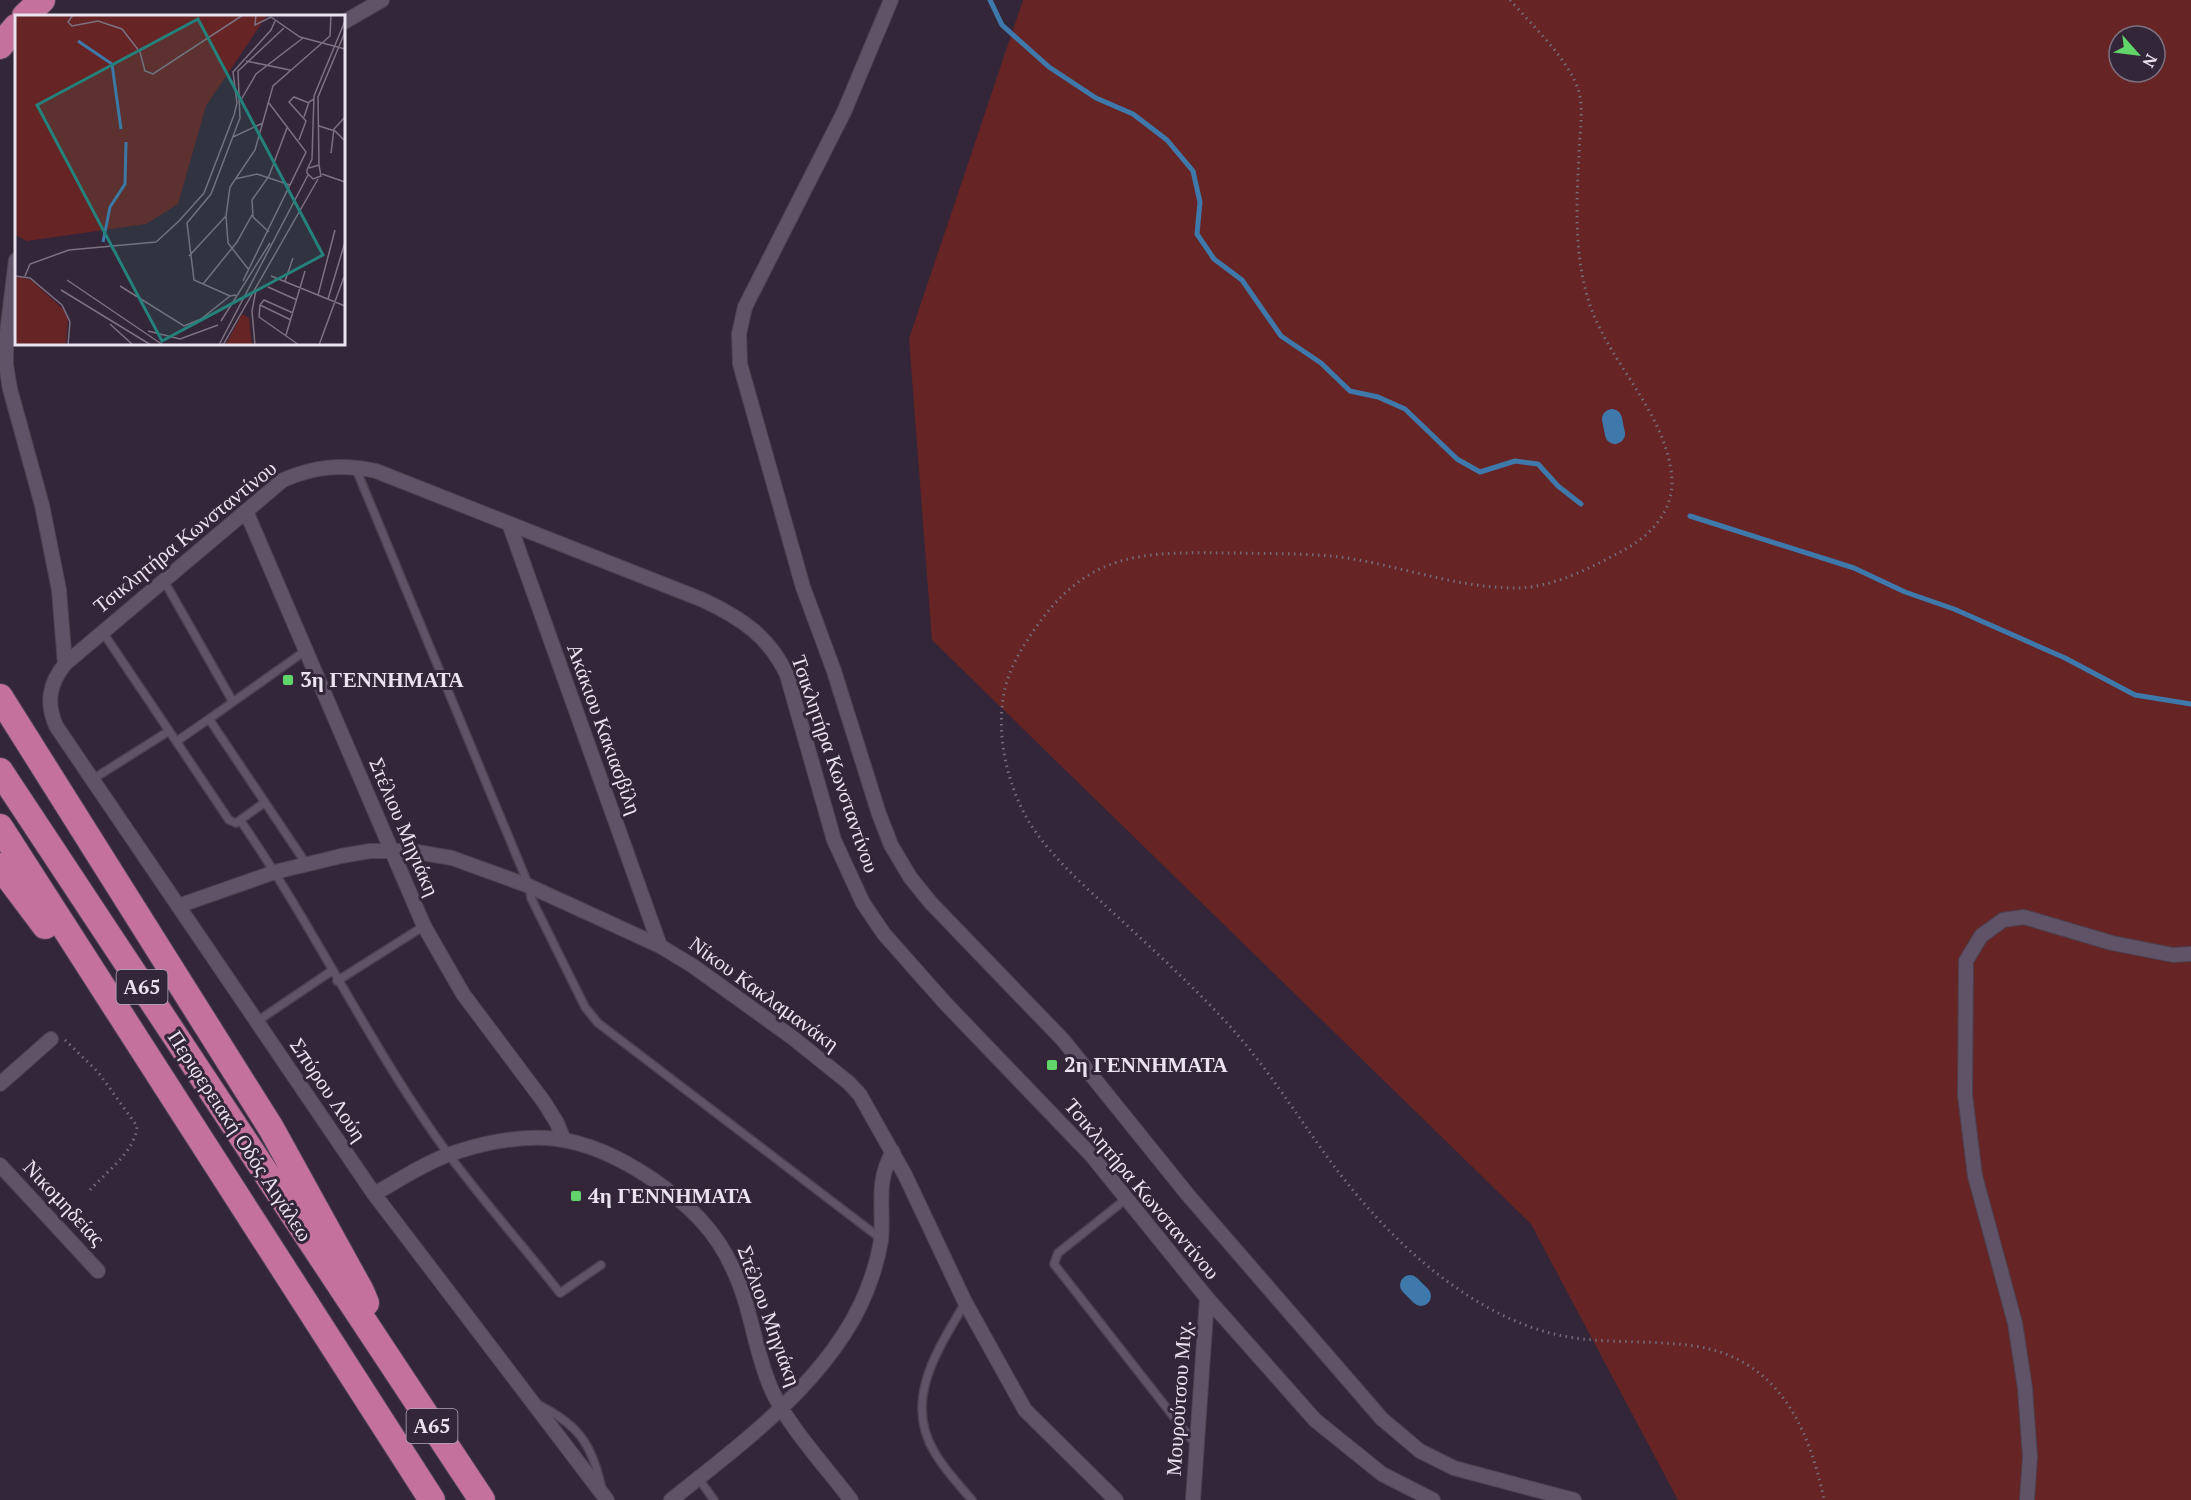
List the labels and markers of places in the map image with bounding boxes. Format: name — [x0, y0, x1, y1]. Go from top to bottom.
place label: 3η ΓΕΝΝΗΜΑΤΑ — [300, 665, 464, 693]
marker: 3η ΓΕΝΝΗΜΑΤΑ — [281, 673, 295, 687]
place label: 2η ΓΕΝΝΗΜΑΤΑ — [1064, 1050, 1228, 1078]
marker: 2η ΓΕΝΝΗΜΑΤΑ — [1045, 1058, 1059, 1072]
place label: 4η ΓΕΝΝΗΜΑΤΑ — [588, 1181, 752, 1209]
marker: 4η ΓΕΝΝΗΜΑΤΑ — [569, 1189, 583, 1203]

